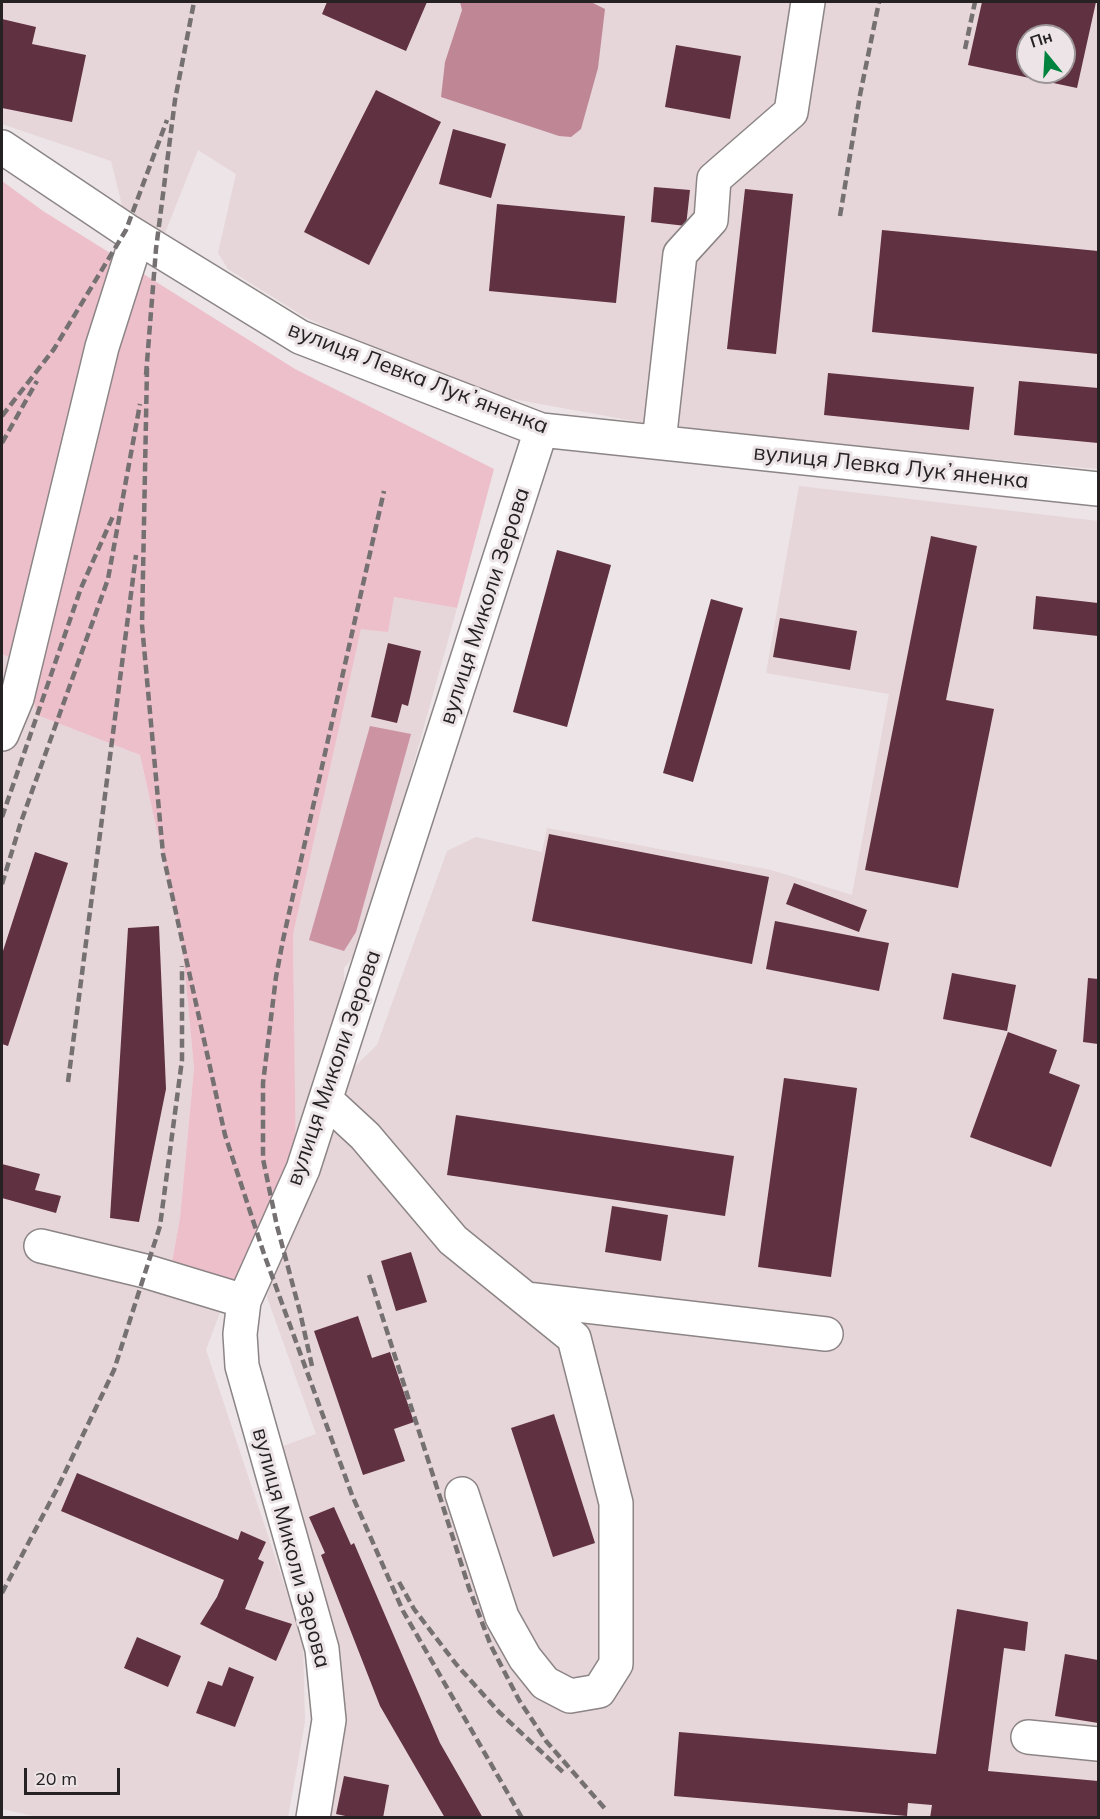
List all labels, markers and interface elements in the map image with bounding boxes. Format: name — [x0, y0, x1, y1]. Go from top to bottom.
north arrow — [1016, 24, 1076, 84]
text: Пн — [1027, 26, 1055, 52]
street label: вулиця Левка Лукʼяненка — [284, 316, 552, 440]
street label: вулиця Левка Лукʼяненка — [752, 439, 1030, 495]
street label: вулиця Миколи Зерова — [434, 484, 536, 728]
street label: вулиця Миколи Зерова — [281, 947, 387, 1189]
street label: вулиця Миколи Зерова — [246, 1425, 336, 1671]
scale bar — [27, 1756, 123, 1794]
text: 20 m — [35, 1767, 77, 1790]

